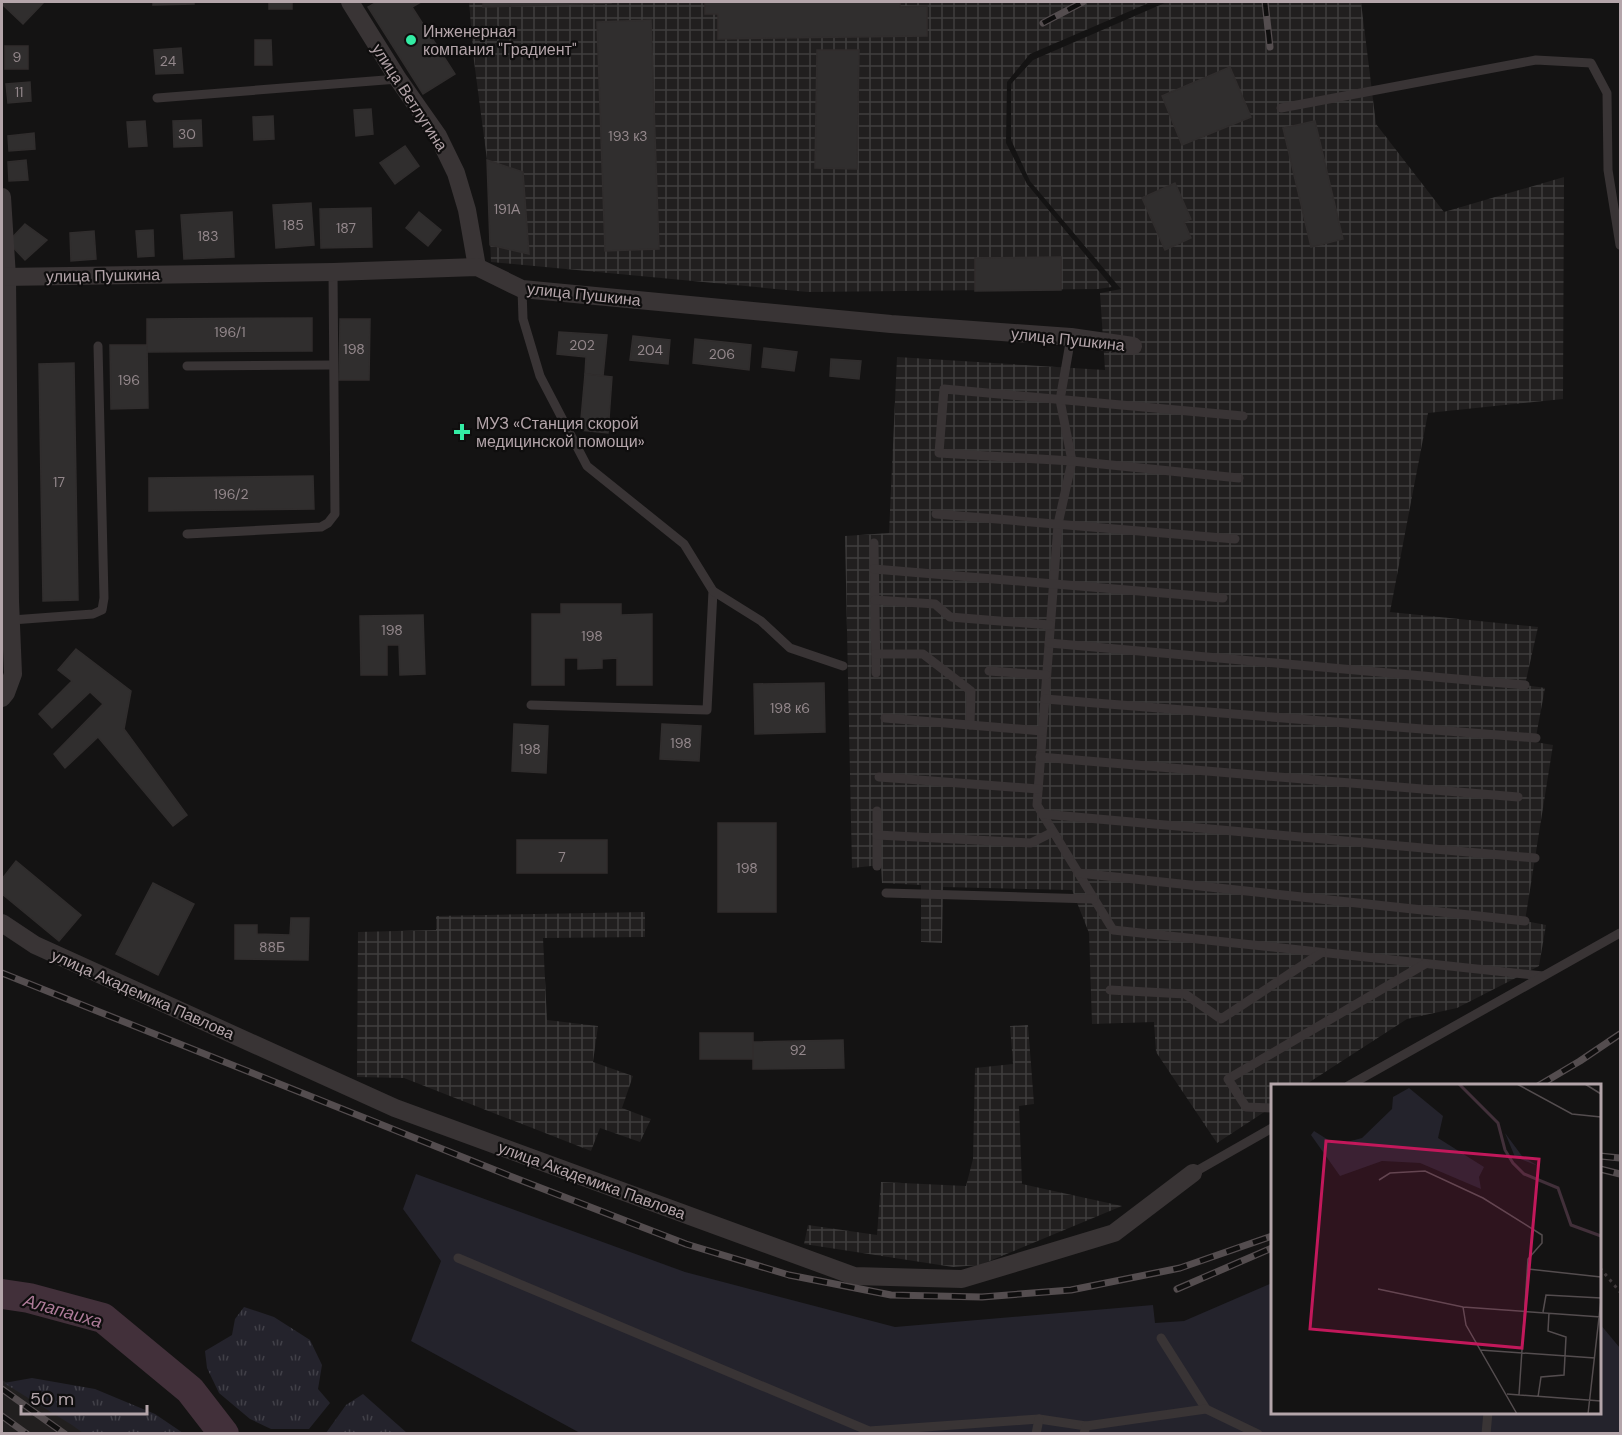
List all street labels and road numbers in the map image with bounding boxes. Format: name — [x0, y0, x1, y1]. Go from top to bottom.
street label: улица Ветлугина — [367, 40, 452, 155]
street label: улица Пушкина — [46, 264, 160, 287]
street label: улица Пушкина — [526, 278, 642, 311]
street label: улица Пушкина — [1010, 323, 1126, 356]
street label: улица Академика Павлова — [48, 945, 238, 1044]
street label: улица Академика Павлова — [495, 1137, 689, 1224]

